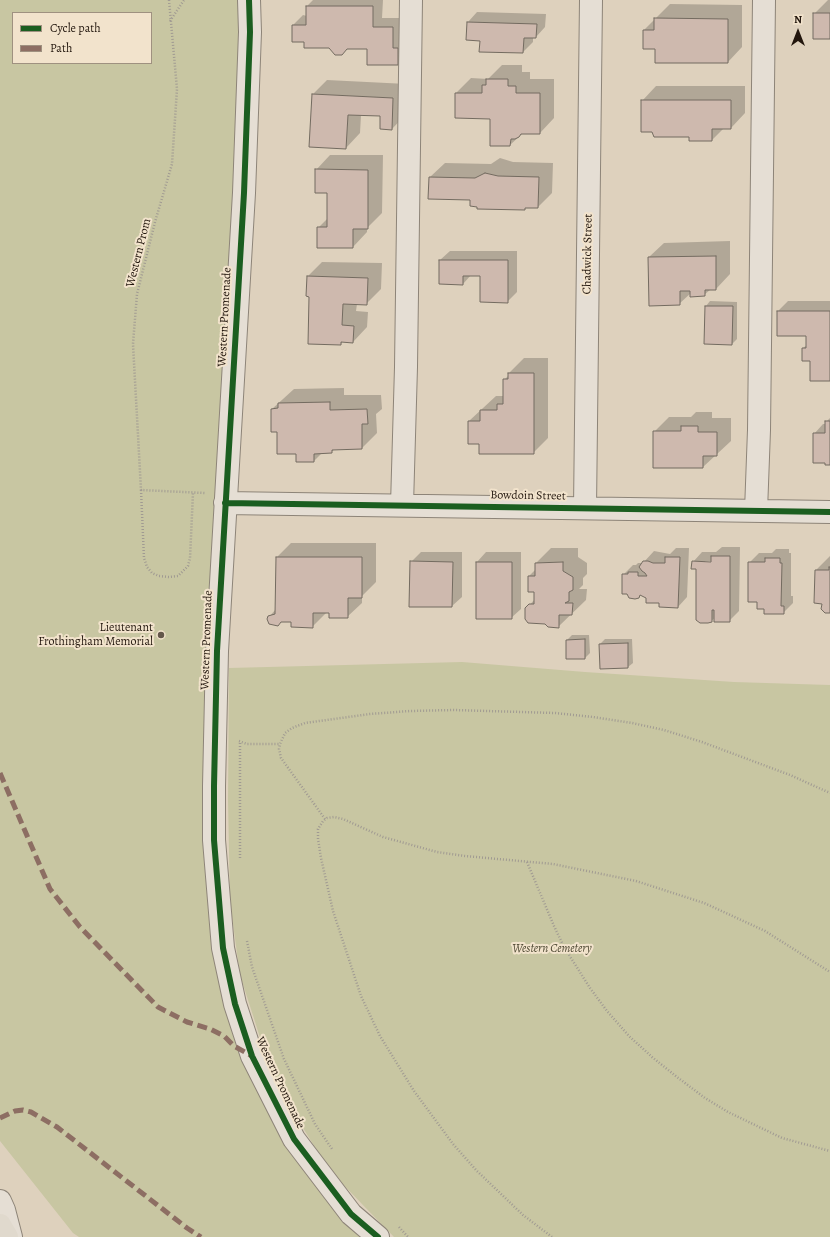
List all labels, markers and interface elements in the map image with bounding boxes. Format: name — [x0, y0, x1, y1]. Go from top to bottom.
legend — [12, 12, 152, 64]
north arrow — [778, 12, 818, 52]
text: N — [794, 12, 802, 27]
text: Cycle path — [50, 20, 101, 36]
text: Path — [50, 40, 72, 56]
street label: Chadwick Street — [580, 214, 596, 294]
street label: Western Prom — [124, 217, 154, 289]
street label: Western Promenade — [215, 267, 235, 367]
street label: Bowdoin Street — [490, 488, 566, 504]
street label: Western Promenade — [198, 590, 216, 690]
place label: Lieutenant Frothingham Memorial — [38, 621, 153, 649]
marker: Lieutenant Frothingham Memorial — [156, 630, 166, 640]
park label: Western Cemetery — [512, 942, 592, 956]
street label: Western Promenade — [252, 1035, 308, 1131]

